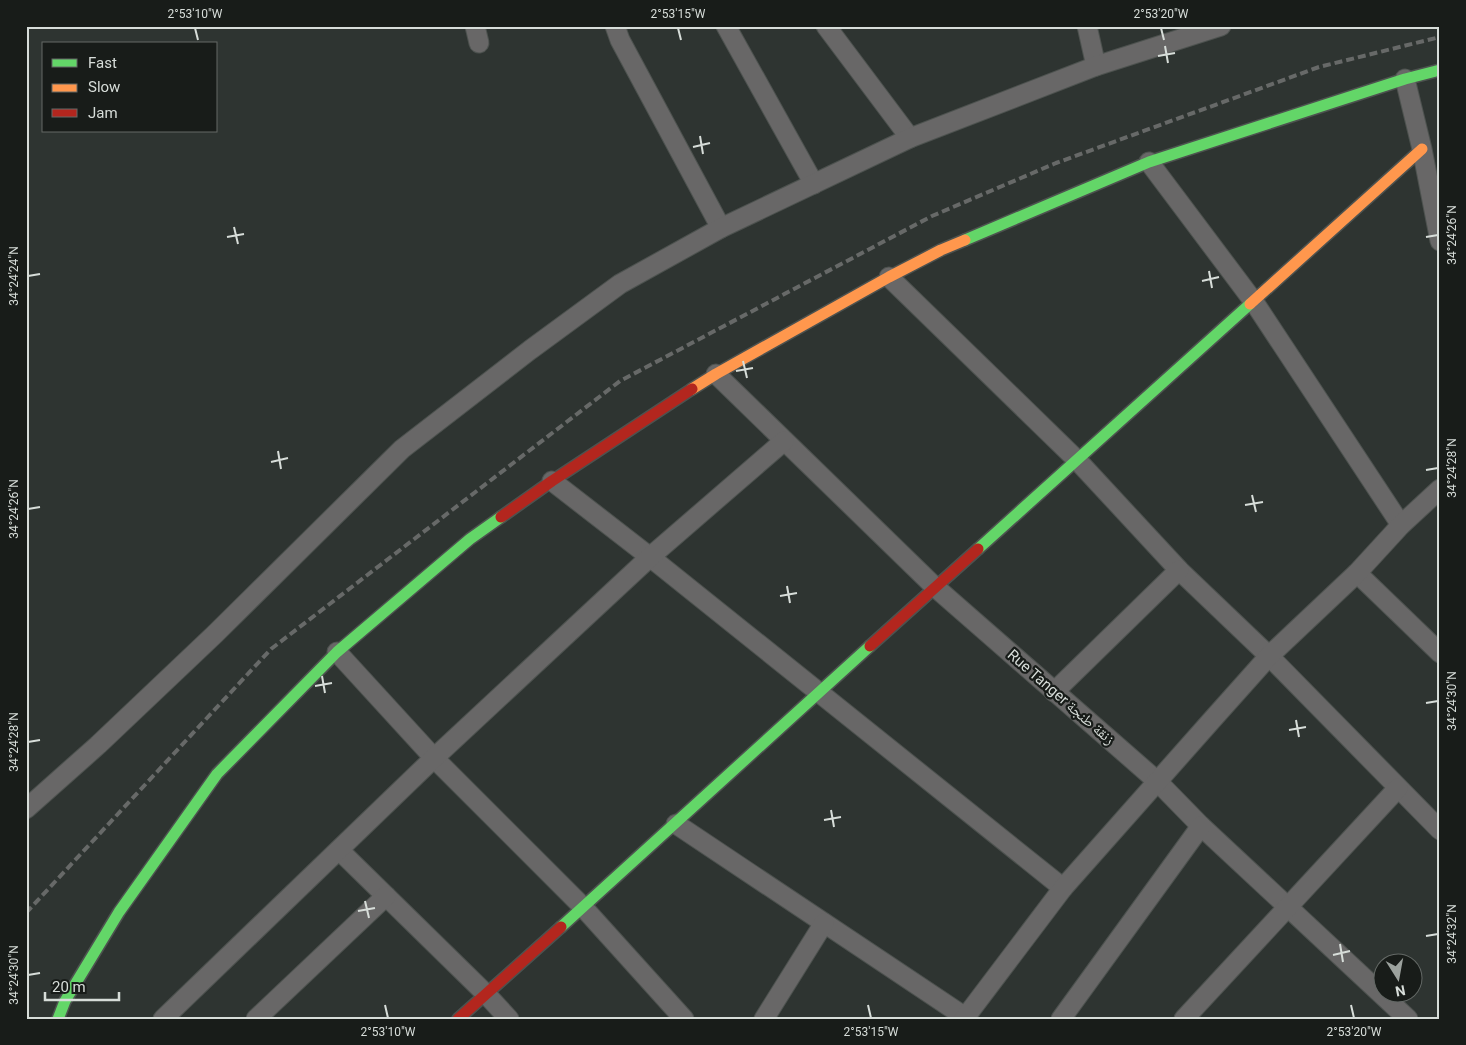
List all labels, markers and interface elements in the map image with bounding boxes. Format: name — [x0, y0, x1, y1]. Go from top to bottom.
text: 2°53'10"W — [168, 7, 223, 21]
text: 2°53'15"W — [651, 7, 706, 21]
text: 2°53'20"W — [1134, 7, 1189, 21]
legend — [42, 42, 218, 132]
text: Fast — [88, 54, 117, 72]
text: Slow — [88, 78, 120, 96]
text: Jam — [88, 104, 118, 122]
text: 34°24'26"N — [1445, 205, 1459, 265]
text: 34°24'24"N — [7, 246, 21, 306]
text: 34°24'28"N — [1445, 438, 1459, 498]
text: 34°24'26"N — [7, 479, 21, 539]
street label: Rue Tanger زنقة طنجة — [1004, 646, 1118, 749]
text: 34°24'30"N — [1445, 671, 1459, 731]
text: 34°24'28"N — [7, 712, 21, 772]
text: 34°24'32"N — [1445, 904, 1459, 964]
text: 34°24'30"N — [7, 945, 21, 1005]
north arrow — [1374, 952, 1424, 1002]
scale bar — [45, 970, 119, 1002]
text: 20 m — [52, 978, 86, 996]
text: N — [1394, 982, 1407, 1000]
text: 2°53'10"W — [361, 1025, 416, 1039]
text: 2°53'15"W — [844, 1025, 899, 1039]
text: 2°53'20"W — [1327, 1025, 1382, 1039]

